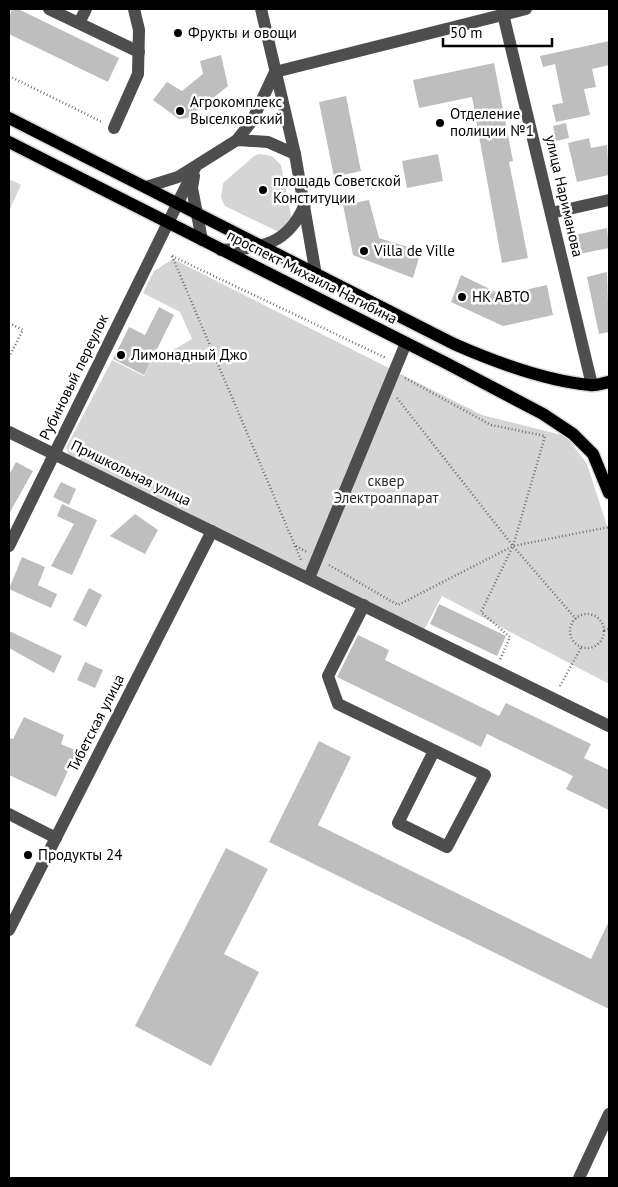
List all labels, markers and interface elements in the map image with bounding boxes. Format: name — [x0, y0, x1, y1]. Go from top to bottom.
scale bar — [443, 15, 552, 47]
place label: Фрукты и овощи — [188, 23, 297, 42]
text: 50 m — [450, 23, 483, 42]
marker: Фрукты и овощи — [172, 27, 184, 39]
place label: Агрокомплекс Выселковский — [190, 92, 283, 128]
place label: Отделение полиции №1 — [450, 104, 534, 140]
marker: Агрокомплекс Выселковский — [174, 105, 186, 117]
marker: Отделение полиции №1 — [434, 117, 446, 129]
street label: улица Нариманова — [541, 133, 588, 259]
place label: площадь Советской Конституции — [273, 171, 401, 207]
marker: площадь Советской Конституции — [257, 184, 269, 196]
street label: проспект Михаила Нагибина — [224, 225, 401, 328]
place label: Villa de Ville — [373, 241, 455, 260]
marker: Villa de Ville — [358, 245, 370, 257]
place label: НК АВТО — [472, 287, 530, 306]
marker: НК АВТО — [456, 291, 468, 303]
street label: Рубиновый переулок — [35, 310, 113, 443]
place label: Лимонадный Джо — [130, 345, 248, 364]
marker: Лимонадный Джо — [115, 349, 127, 361]
street label: Пришкольная улица — [68, 435, 195, 510]
park label: cквер Электроаппарат — [333, 471, 439, 507]
street label: Тибетская улица — [63, 671, 128, 775]
place label: Продукты 24 — [38, 845, 122, 864]
marker: Продукты 24 — [22, 849, 34, 861]

